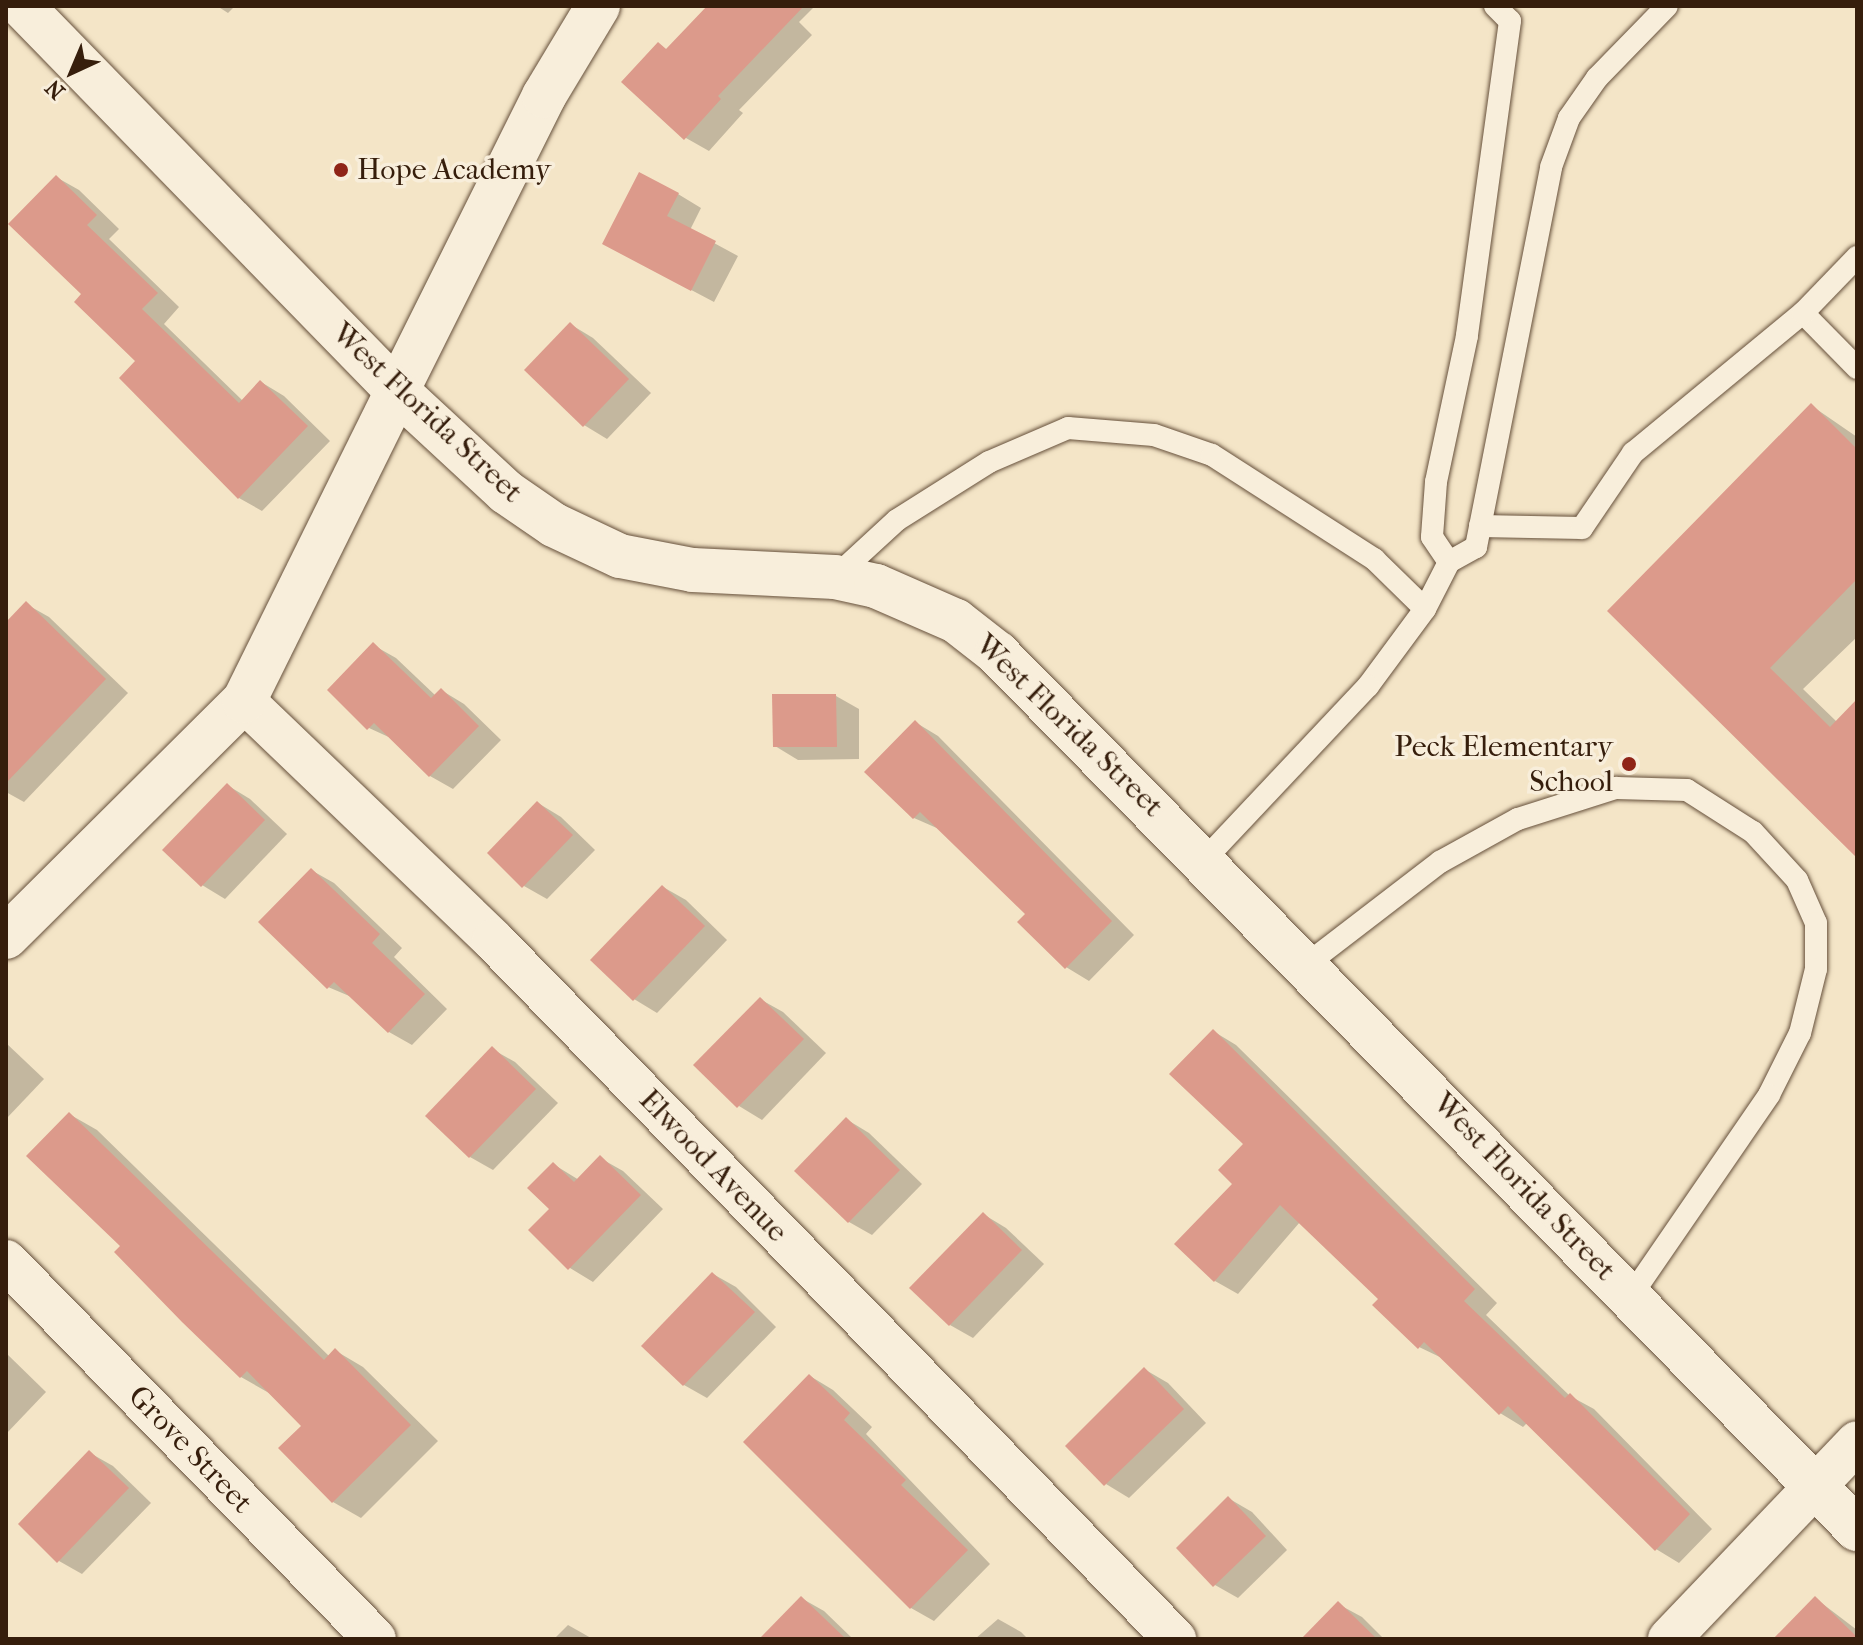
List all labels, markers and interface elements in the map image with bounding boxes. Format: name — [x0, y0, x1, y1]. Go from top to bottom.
north arrow — [32, 32, 112, 112]
text: N — [40, 74, 70, 104]
place label: Hope Academy — [357, 152, 551, 188]
marker: Hope Academy — [332, 161, 350, 179]
street label: West Florida Street — [324, 316, 530, 510]
street label: West Florida Street — [968, 627, 1170, 825]
place label: Peck Elementary School — [1394, 729, 1613, 800]
marker: Peck Elementary School — [1620, 755, 1638, 773]
street label: Elwood Avenue — [631, 1082, 795, 1250]
street label: West Florida Street — [1425, 1086, 1623, 1288]
street label: Grove Street — [120, 1379, 260, 1521]

